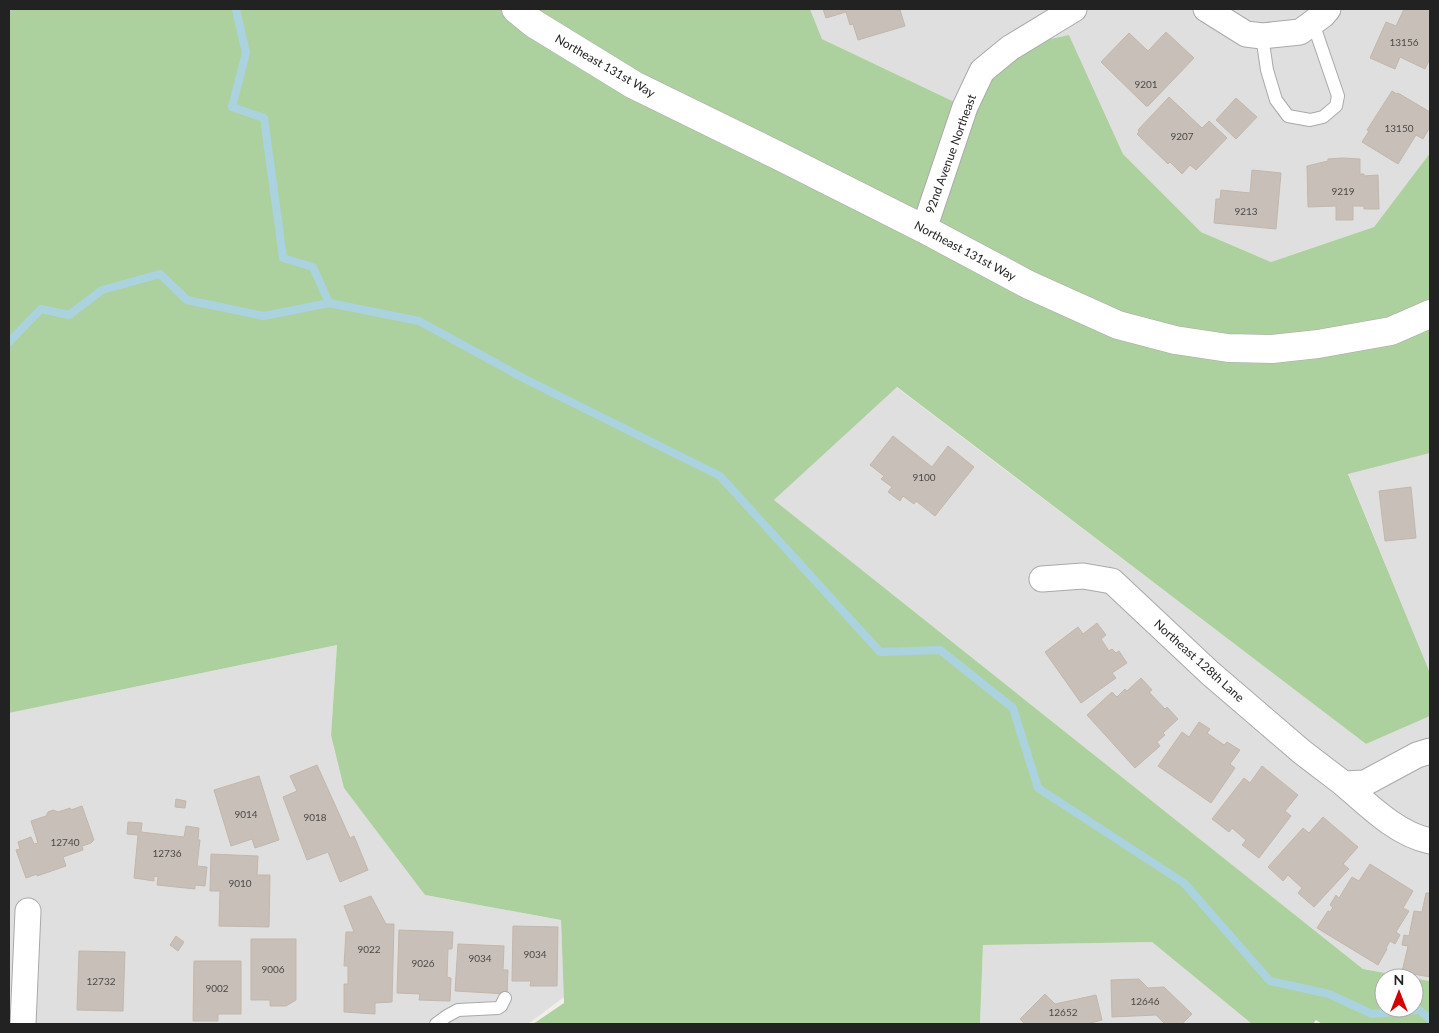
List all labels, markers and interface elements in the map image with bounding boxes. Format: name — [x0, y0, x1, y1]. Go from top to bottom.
street label: Northeast 131st Way — [553, 31, 659, 101]
house number: 13156 — [1389, 36, 1419, 48]
house number: 9201 — [1134, 78, 1158, 90]
street label: 92nd Avenue Northeast — [922, 92, 979, 215]
house number: 13150 — [1384, 122, 1414, 134]
house number: 9207 — [1170, 130, 1194, 142]
house number: 9219 — [1331, 185, 1355, 197]
house number: 9213 — [1234, 205, 1258, 217]
street label: Northeast 131st Way — [912, 217, 1019, 284]
house number: 9100 — [912, 471, 936, 483]
street label: Northeast 128th Lane — [1151, 616, 1248, 705]
house number: 9014 — [234, 808, 258, 820]
house number: 9018 — [303, 811, 327, 823]
house number: 12740 — [50, 836, 80, 848]
house number: 12736 — [152, 847, 182, 859]
house number: 9010 — [228, 877, 252, 889]
house number: 9022 — [357, 943, 381, 955]
house number: 9034 — [523, 948, 547, 960]
house number: 9034 — [468, 952, 492, 964]
house number: 9026 — [411, 957, 435, 969]
house number: 9006 — [261, 963, 285, 975]
north arrow — [1374, 968, 1424, 1018]
text: N — [1394, 971, 1404, 988]
house number: 12732 — [86, 975, 116, 987]
house number: 9002 — [205, 982, 229, 994]
house number: 12646 — [1130, 995, 1160, 1007]
house number: 12652 — [1048, 1006, 1078, 1018]

